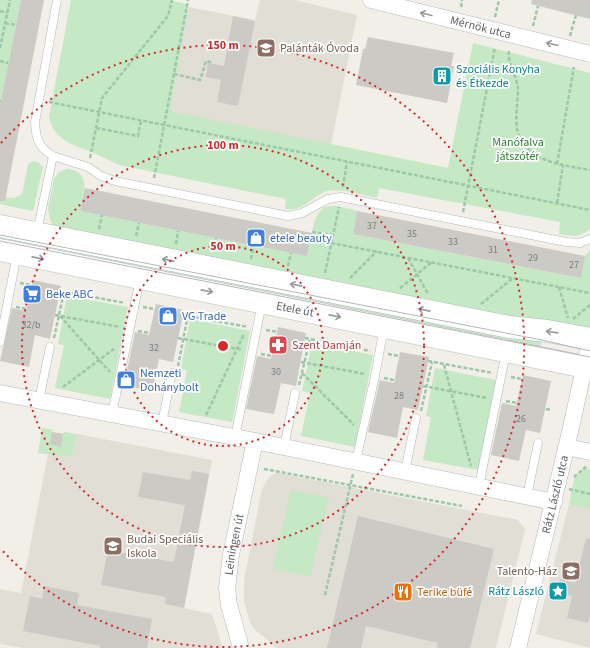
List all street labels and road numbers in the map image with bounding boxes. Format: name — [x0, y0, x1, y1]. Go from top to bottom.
street label: Mérnök utca — [448, 12, 513, 43]
street label: Etele út — [275, 297, 315, 322]
street label: Rátz László utca — [538, 454, 573, 535]
street label: Leiningen út — [221, 512, 248, 576]

